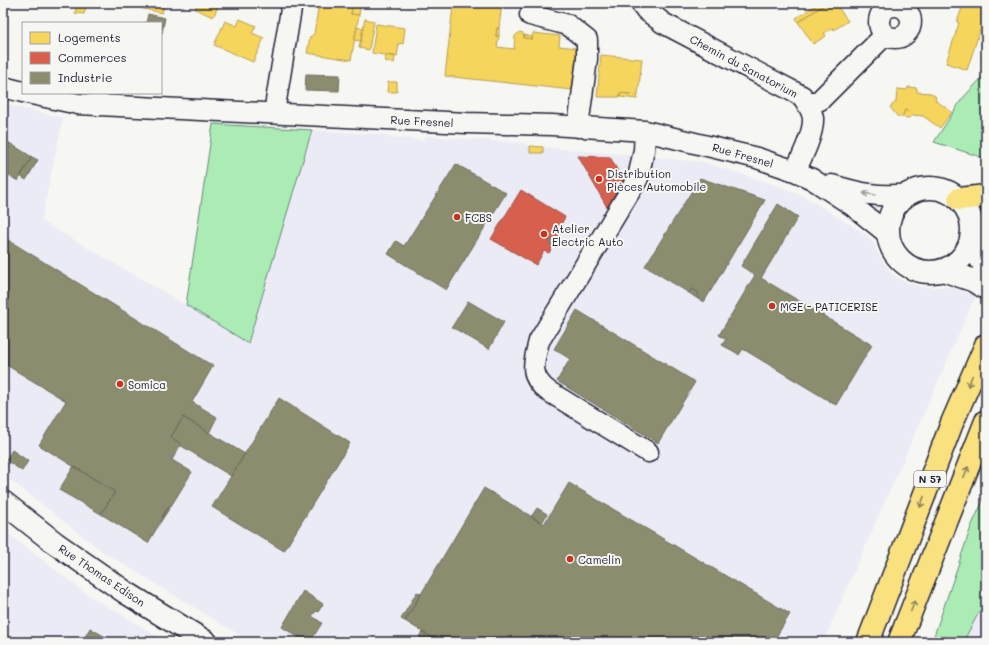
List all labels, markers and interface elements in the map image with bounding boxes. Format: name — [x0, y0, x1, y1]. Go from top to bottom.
legend — [22, 22, 162, 94]
text: Logements — [58, 29, 121, 45]
street label: Chemin du Sanatorium — [687, 31, 801, 101]
text: Commerces — [58, 49, 127, 65]
text: Industrie — [58, 69, 112, 85]
street label: Rue Fresnel — [390, 112, 454, 130]
street label: Rue Fresnel — [711, 139, 775, 171]
place label: Distribution Pièces Automobile — [607, 166, 706, 194]
marker: Distribution Pièces Automobile — [594, 174, 604, 184]
one-way arrow — [863, 190, 876, 198]
place label: FCBS — [465, 210, 492, 225]
marker: FCBS — [452, 212, 462, 222]
place label: Atelier Electric Auto — [552, 221, 624, 249]
marker: Atelier Electric Auto — [539, 229, 549, 239]
place label: MGE - PATICERISE — [780, 299, 878, 314]
marker: MGE - PATICERISE — [767, 301, 777, 311]
one-way arrow — [966, 374, 973, 386]
place label: Somica — [128, 377, 166, 392]
marker: Somica — [115, 379, 125, 389]
one-way arrow — [962, 466, 970, 478]
road number: N 57 — [914, 471, 946, 487]
one-way arrow — [917, 495, 925, 507]
street label: Rue Thomas Edison — [56, 540, 148, 610]
place label: Camelin — [578, 552, 621, 567]
marker: Camelin — [565, 554, 575, 564]
one-way arrow — [909, 600, 917, 612]

